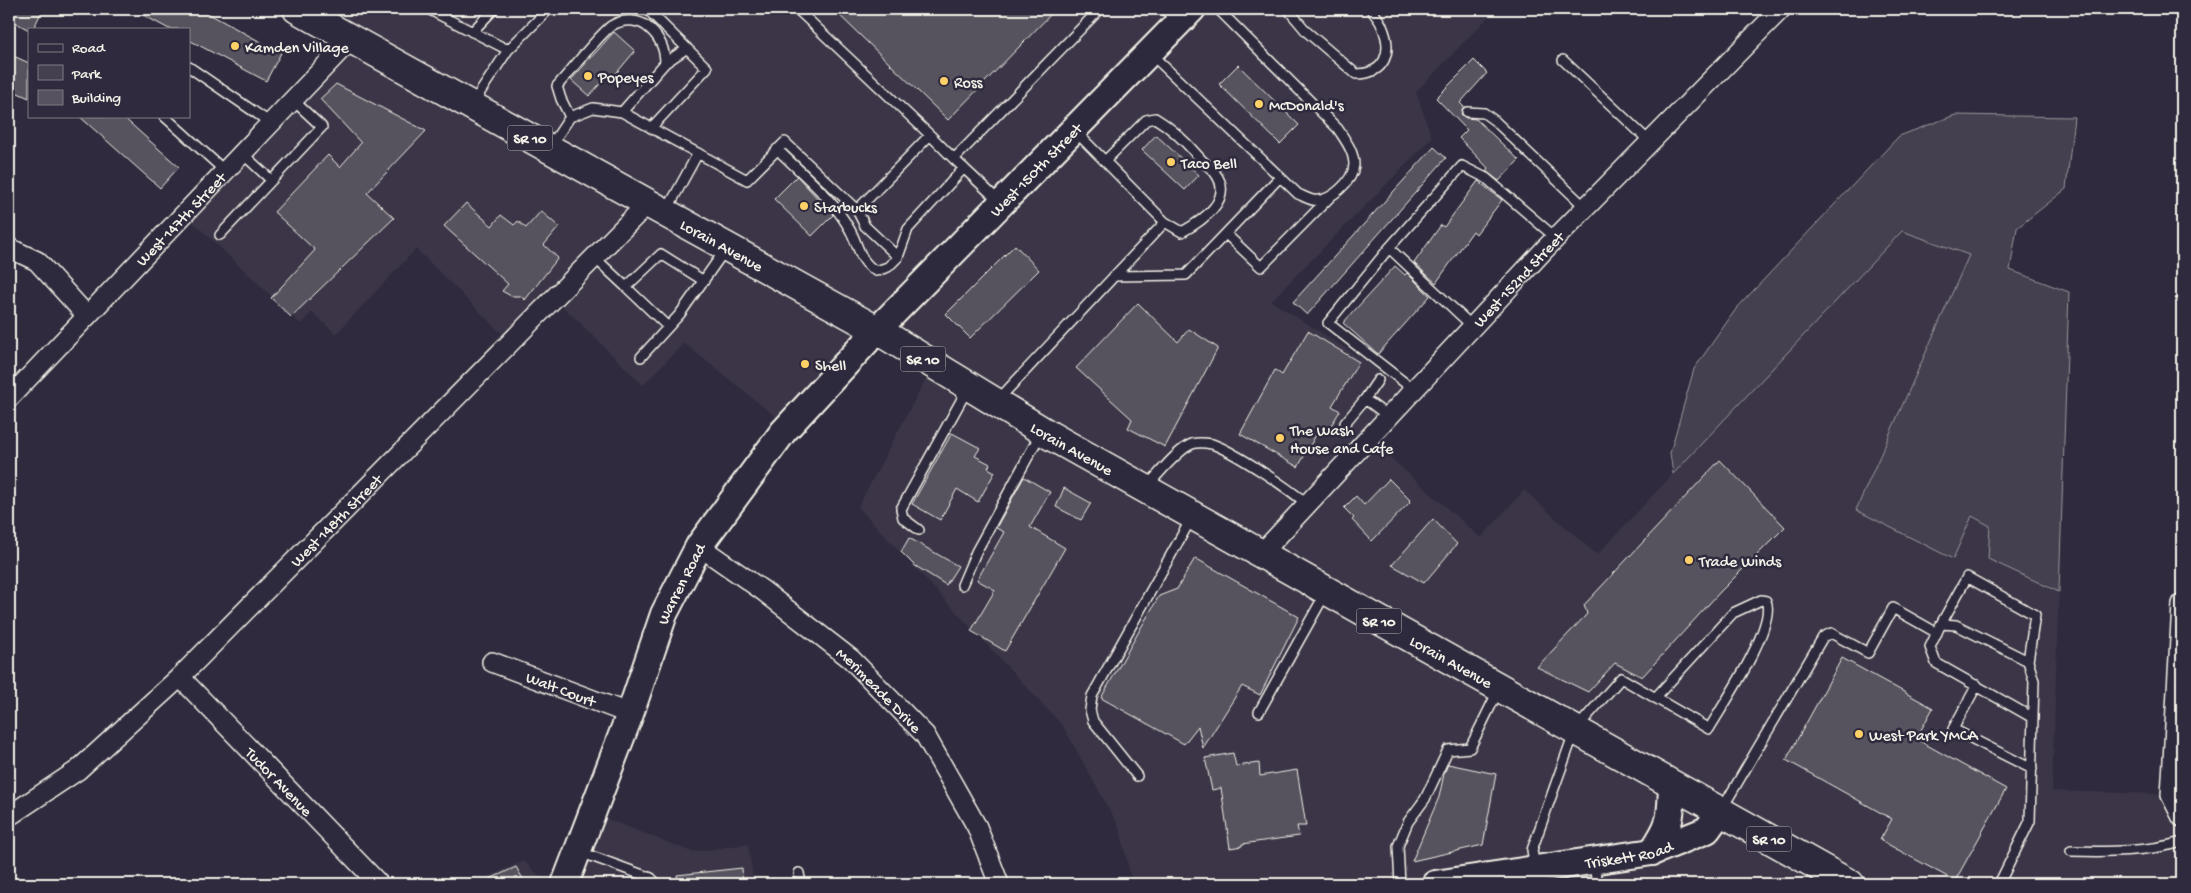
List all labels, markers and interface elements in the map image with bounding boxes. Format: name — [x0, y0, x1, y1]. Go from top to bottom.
legend — [28, 28, 190, 118]
text: Road — [72, 40, 106, 58]
marker: Kamden Village — [229, 40, 241, 52]
place label: Kamden Village — [245, 40, 349, 59]
text: Park — [71, 66, 102, 84]
marker: Popeyes — [582, 70, 594, 82]
place label: Popeyes — [597, 70, 654, 89]
marker: Ross — [938, 75, 950, 87]
place label: Ross — [954, 75, 984, 94]
text: Building — [71, 90, 121, 108]
marker: McDonald's — [1253, 98, 1265, 110]
place label: McDonald's — [1269, 98, 1345, 117]
street label: West 150th Street — [987, 120, 1089, 222]
road number: SR 10 — [508, 126, 552, 150]
marker: Taco Bell — [1165, 156, 1177, 168]
place label: Taco Bell — [1180, 156, 1237, 175]
street label: West 147th Street — [134, 169, 233, 272]
marker: Starbucks — [798, 200, 810, 212]
place label: Starbucks — [814, 200, 878, 219]
street label: Lorain Avenue — [676, 217, 766, 278]
street label: West 152nd Street — [1471, 228, 1571, 333]
road number: SR 10 — [900, 346, 946, 372]
marker: Shell — [799, 358, 811, 370]
place label: Shell — [815, 358, 846, 377]
street label: Lorain Avenue — [1026, 420, 1116, 482]
place label: The Wash House and Cafe — [1289, 423, 1394, 460]
marker: The Wash House and Cafe — [1274, 432, 1286, 444]
street label: West 148th Street — [288, 471, 389, 572]
street label: Warren Road — [655, 540, 712, 628]
marker: Trade Winds — [1683, 554, 1695, 566]
place label: Trade Winds — [1698, 554, 1782, 573]
road number: SR 10 — [1356, 608, 1402, 634]
street label: Lorain Avenue — [1405, 633, 1495, 695]
street label: Merimeade Drive — [831, 645, 924, 739]
street label: Walt Court — [522, 670, 599, 714]
marker: West Park YMCA — [1853, 728, 1865, 740]
place label: West Park YMCA — [1869, 728, 1980, 747]
street label: Tudor Avenue — [239, 744, 315, 822]
road number: SR 10 — [1746, 826, 1792, 852]
street label: Triskett Road — [1583, 838, 1678, 875]

